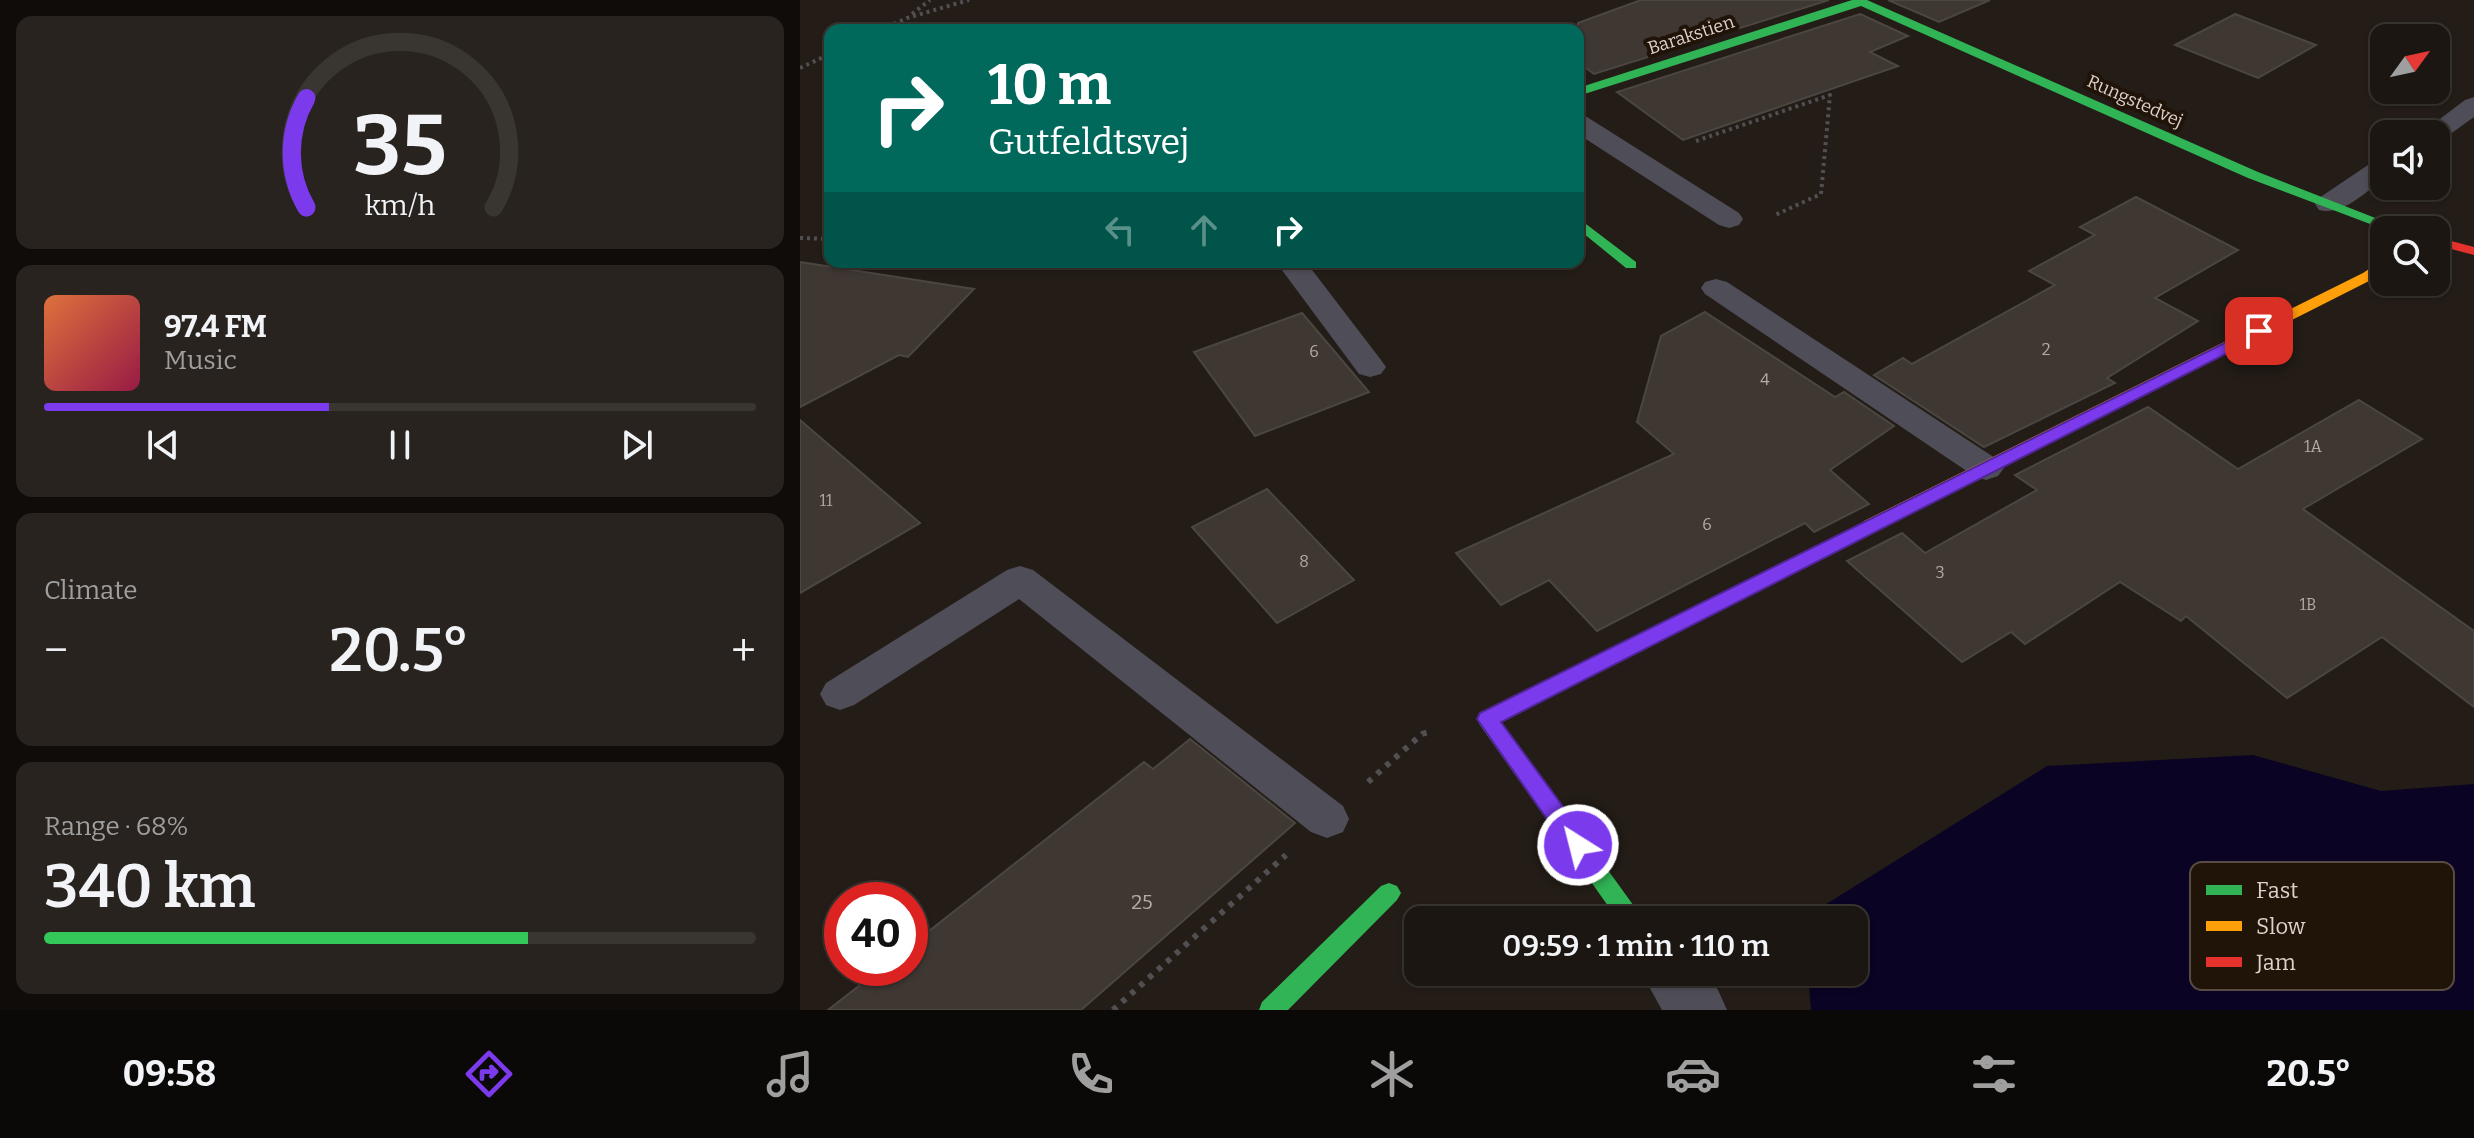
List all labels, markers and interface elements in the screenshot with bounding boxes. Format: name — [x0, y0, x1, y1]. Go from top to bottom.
street label: Barakstien — [1645, 11, 1738, 59]
north arrow — [2370, 24, 2450, 104]
map controls — [2370, 24, 2450, 296]
text: 10 m — [988, 52, 1111, 119]
icon: right — [856, 56, 960, 160]
street label: Rungstedvej — [2084, 70, 2186, 132]
text: 35 — [353, 96, 447, 196]
text: Gutfeldtsvej — [988, 120, 1189, 164]
button: sound — [2370, 120, 2450, 200]
text: km/h — [365, 188, 436, 223]
icon: left — [1098, 208, 1142, 252]
icon: ahead — [1182, 208, 1226, 252]
icon: right — [1266, 208, 1310, 252]
button: search — [2370, 216, 2450, 296]
pin — [2225, 297, 2293, 365]
text: 97.4 FM — [164, 309, 267, 345]
icon: arrive — [2237, 309, 2281, 353]
house number: 2 — [2042, 340, 2050, 359]
house number: 6 — [1309, 342, 1319, 361]
text: Music — [164, 345, 237, 376]
house number: 4 — [1760, 370, 1770, 389]
icon: previous — [141, 423, 185, 467]
icon: pause — [378, 423, 422, 467]
icon: next — [615, 423, 659, 467]
house number: 1A — [2304, 437, 2323, 456]
house number: 11 — [820, 491, 833, 510]
house number: 6 — [1702, 515, 1712, 534]
house number: 8 — [1299, 552, 1309, 571]
house number: 3 — [1935, 563, 1945, 582]
text: Climate — [44, 575, 138, 606]
house number: 1B — [2300, 595, 2316, 614]
text: 20.5° — [329, 615, 470, 687]
text: − — [44, 624, 68, 677]
text: + — [731, 624, 756, 677]
position arrow — [1536, 803, 1620, 887]
text: Range · 68% — [44, 811, 189, 842]
text: 340 km — [44, 851, 255, 923]
legend — [2190, 862, 2454, 990]
text: Fast — [2256, 877, 2298, 904]
speed limit sign: 40 — [824, 882, 928, 986]
house number: 25 — [1131, 890, 1153, 914]
text: Slow — [2256, 913, 2306, 940]
text: 09:59 · 1 min · 110 m — [1502, 928, 1770, 964]
text: Jam — [2255, 949, 2296, 976]
icon: directions — [461, 1046, 517, 1102]
icon: music — [762, 1046, 818, 1102]
icon: phone — [1063, 1046, 1119, 1102]
icon: climate — [1364, 1046, 1420, 1102]
icon: car — [1665, 1046, 1721, 1102]
icon: filters — [1966, 1046, 2022, 1102]
text: 09:58 — [122, 1052, 216, 1096]
text: 20.5° — [2266, 1052, 2352, 1096]

